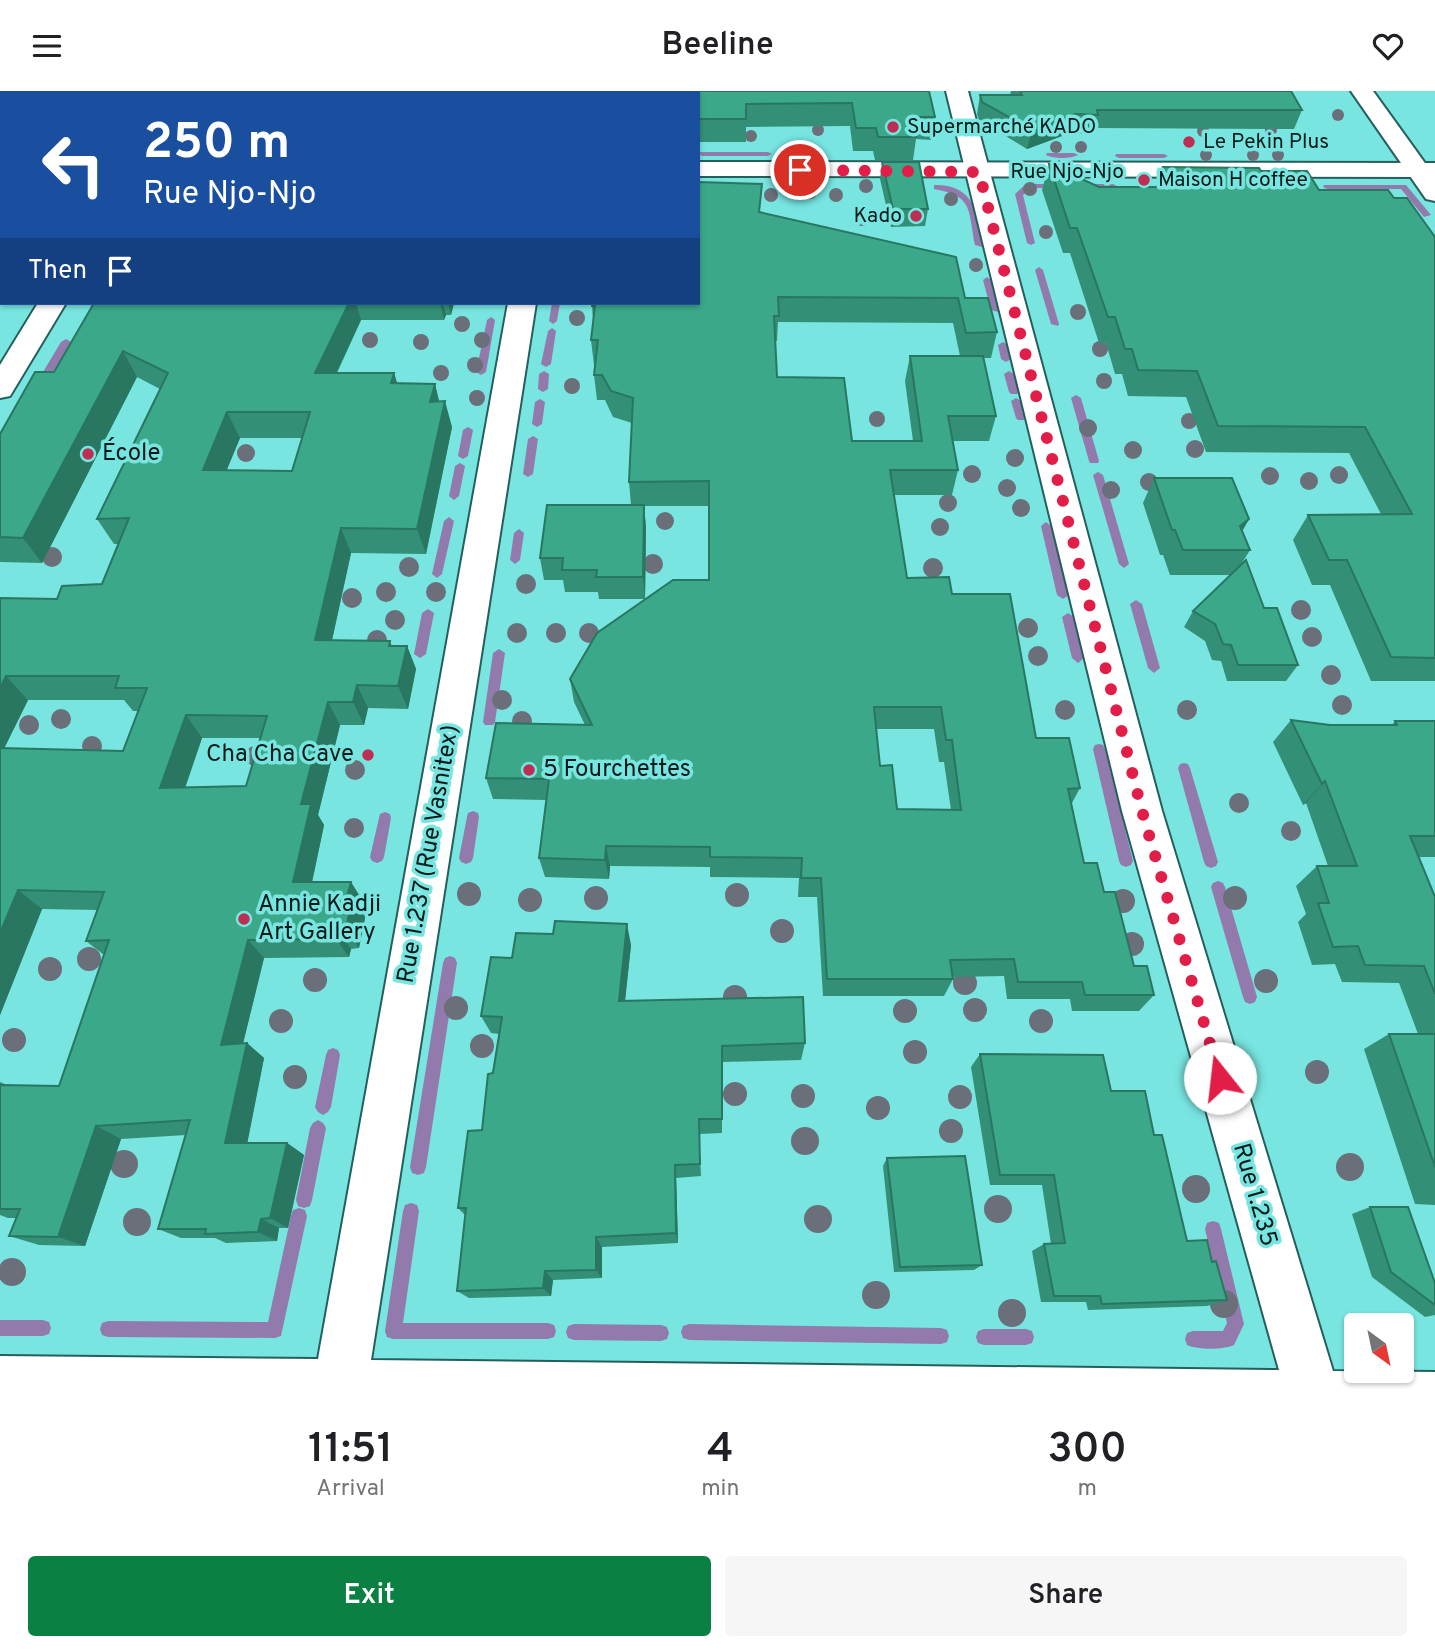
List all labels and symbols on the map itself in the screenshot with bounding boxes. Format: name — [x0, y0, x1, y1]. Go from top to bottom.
place label: Supermarché KADO — [907, 114, 1096, 141]
marker: Supermarché KADO — [885, 119, 901, 135]
place label: Le Pekin Plus — [1203, 129, 1329, 156]
marker: Le Pekin Plus — [1181, 134, 1197, 150]
pin — [770, 140, 830, 200]
street label: Rue Njo-Njo — [1010, 159, 1124, 186]
place label: Maison H coffee — [1158, 167, 1308, 194]
marker: Maison H coffee — [1136, 172, 1152, 188]
place label: Kado — [854, 203, 902, 230]
marker: Kado — [908, 208, 924, 224]
place label: École — [102, 437, 160, 469]
marker: École — [80, 446, 96, 462]
street label: Rue 1.237 (Rue Vasnitex) — [391, 722, 467, 986]
place label: Cha Cha Cave — [206, 740, 354, 770]
marker: Cha Cha Cave — [360, 747, 376, 763]
place label: 5 Fourchettes — [543, 755, 691, 785]
marker: 5 Fourchettes — [521, 762, 537, 778]
place label: Annie Kadji Art Gallery — [258, 890, 381, 948]
marker: Annie Kadji Art Gallery — [236, 911, 252, 927]
position arrow — [1183, 1041, 1257, 1115]
street label: Rue 1.235 — [1225, 1140, 1283, 1250]
north arrow — [1344, 1313, 1414, 1383]

